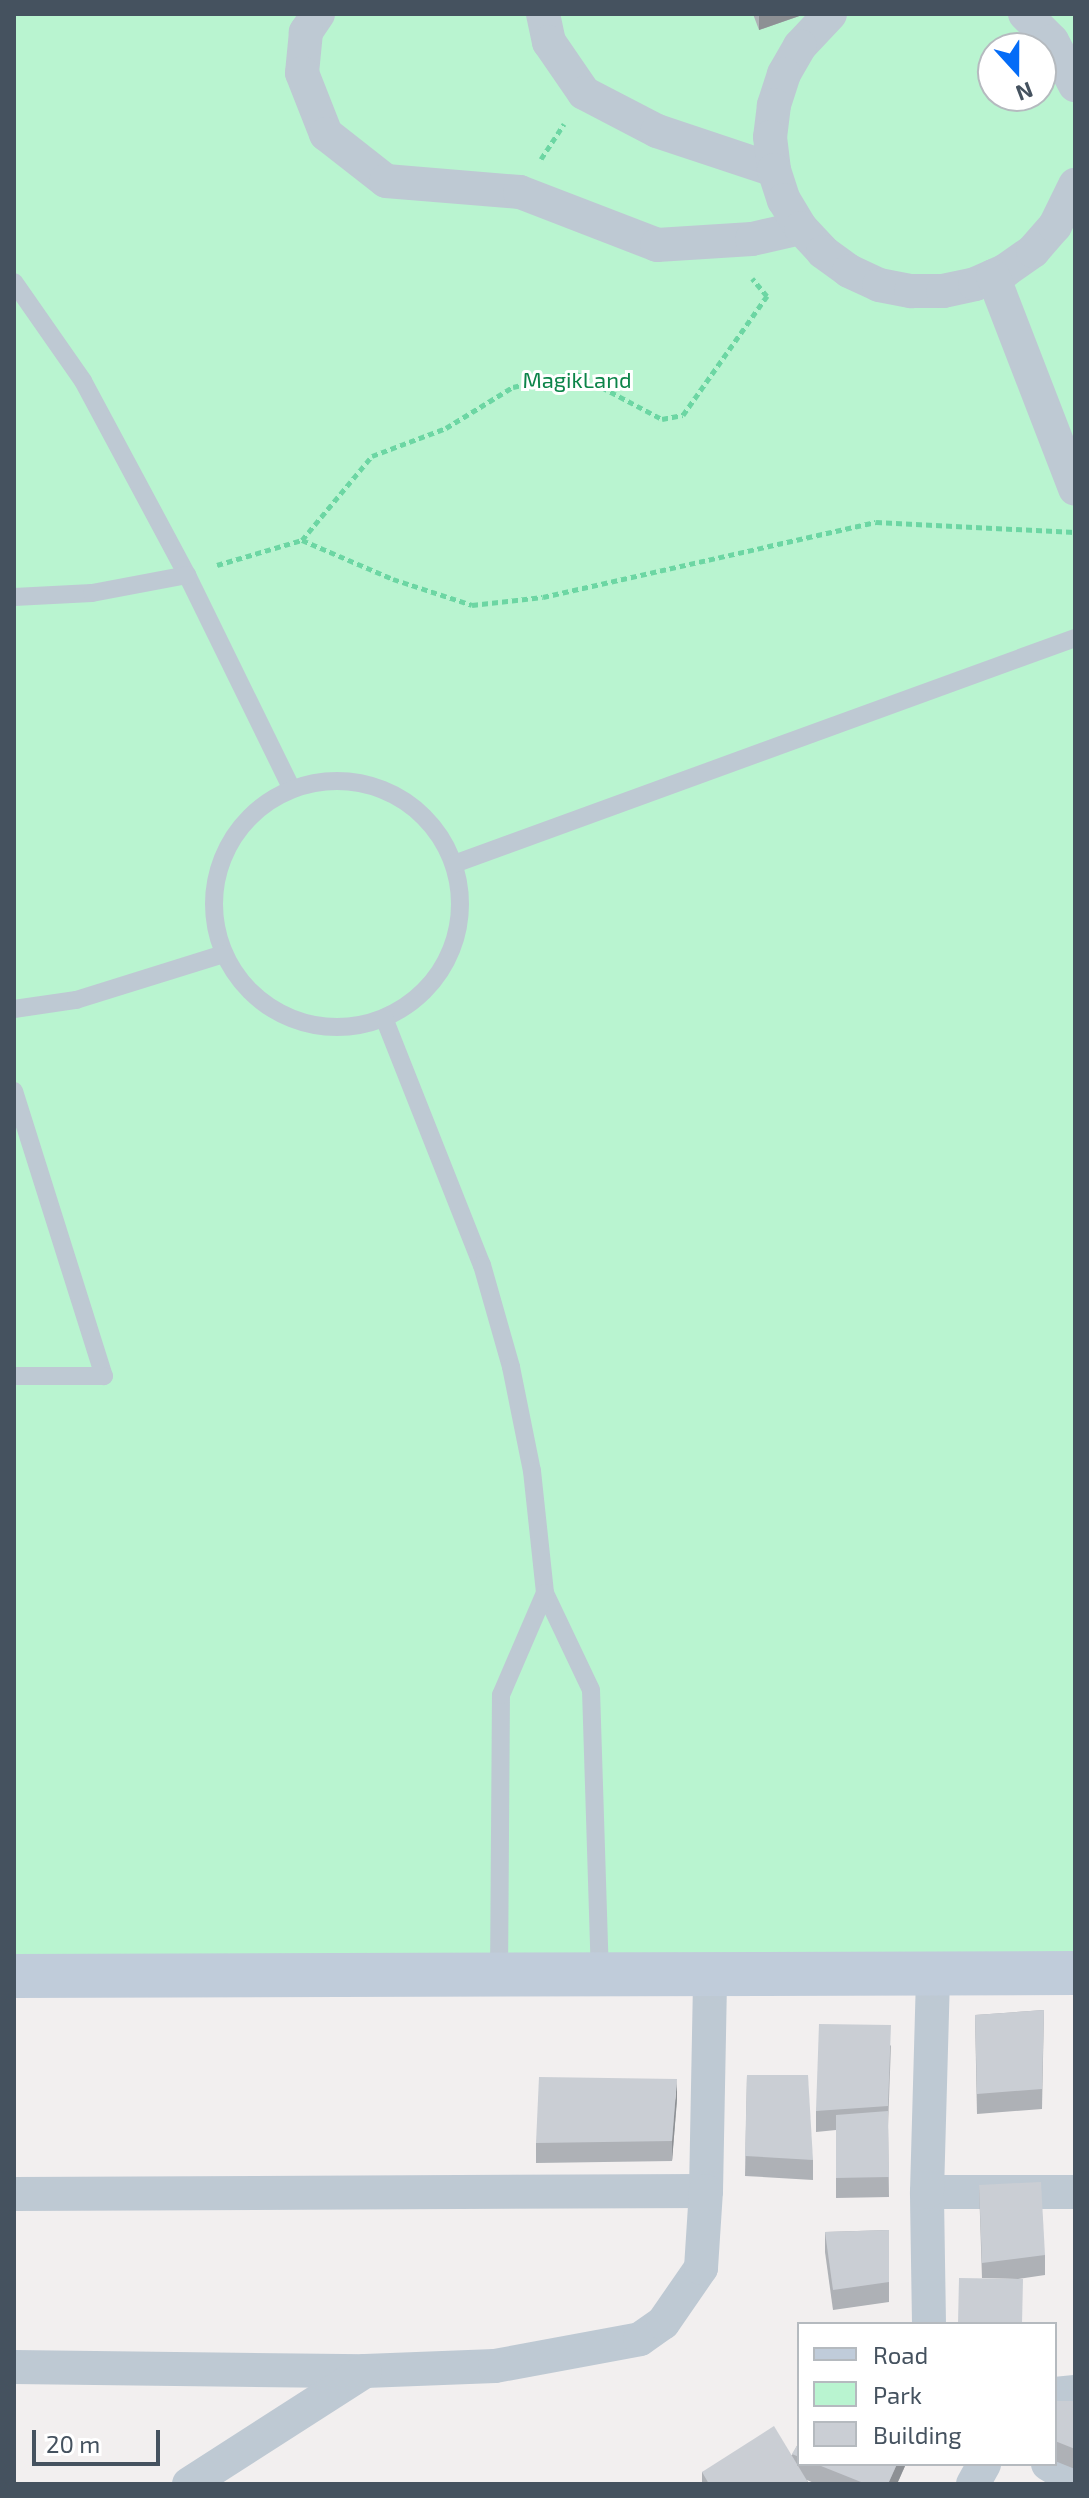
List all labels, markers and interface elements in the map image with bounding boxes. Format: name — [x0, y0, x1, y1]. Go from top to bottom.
north arrow — [977, 32, 1057, 112]
text: N — [1013, 78, 1037, 108]
park label: MagikLand — [522, 367, 632, 393]
legend — [797, 2322, 1057, 2466]
text: Road — [873, 2340, 928, 2369]
text: Park — [873, 2380, 922, 2409]
scale bar — [36, 2414, 164, 2464]
text: Building — [873, 2420, 962, 2449]
text: 20 m — [46, 2429, 100, 2458]

